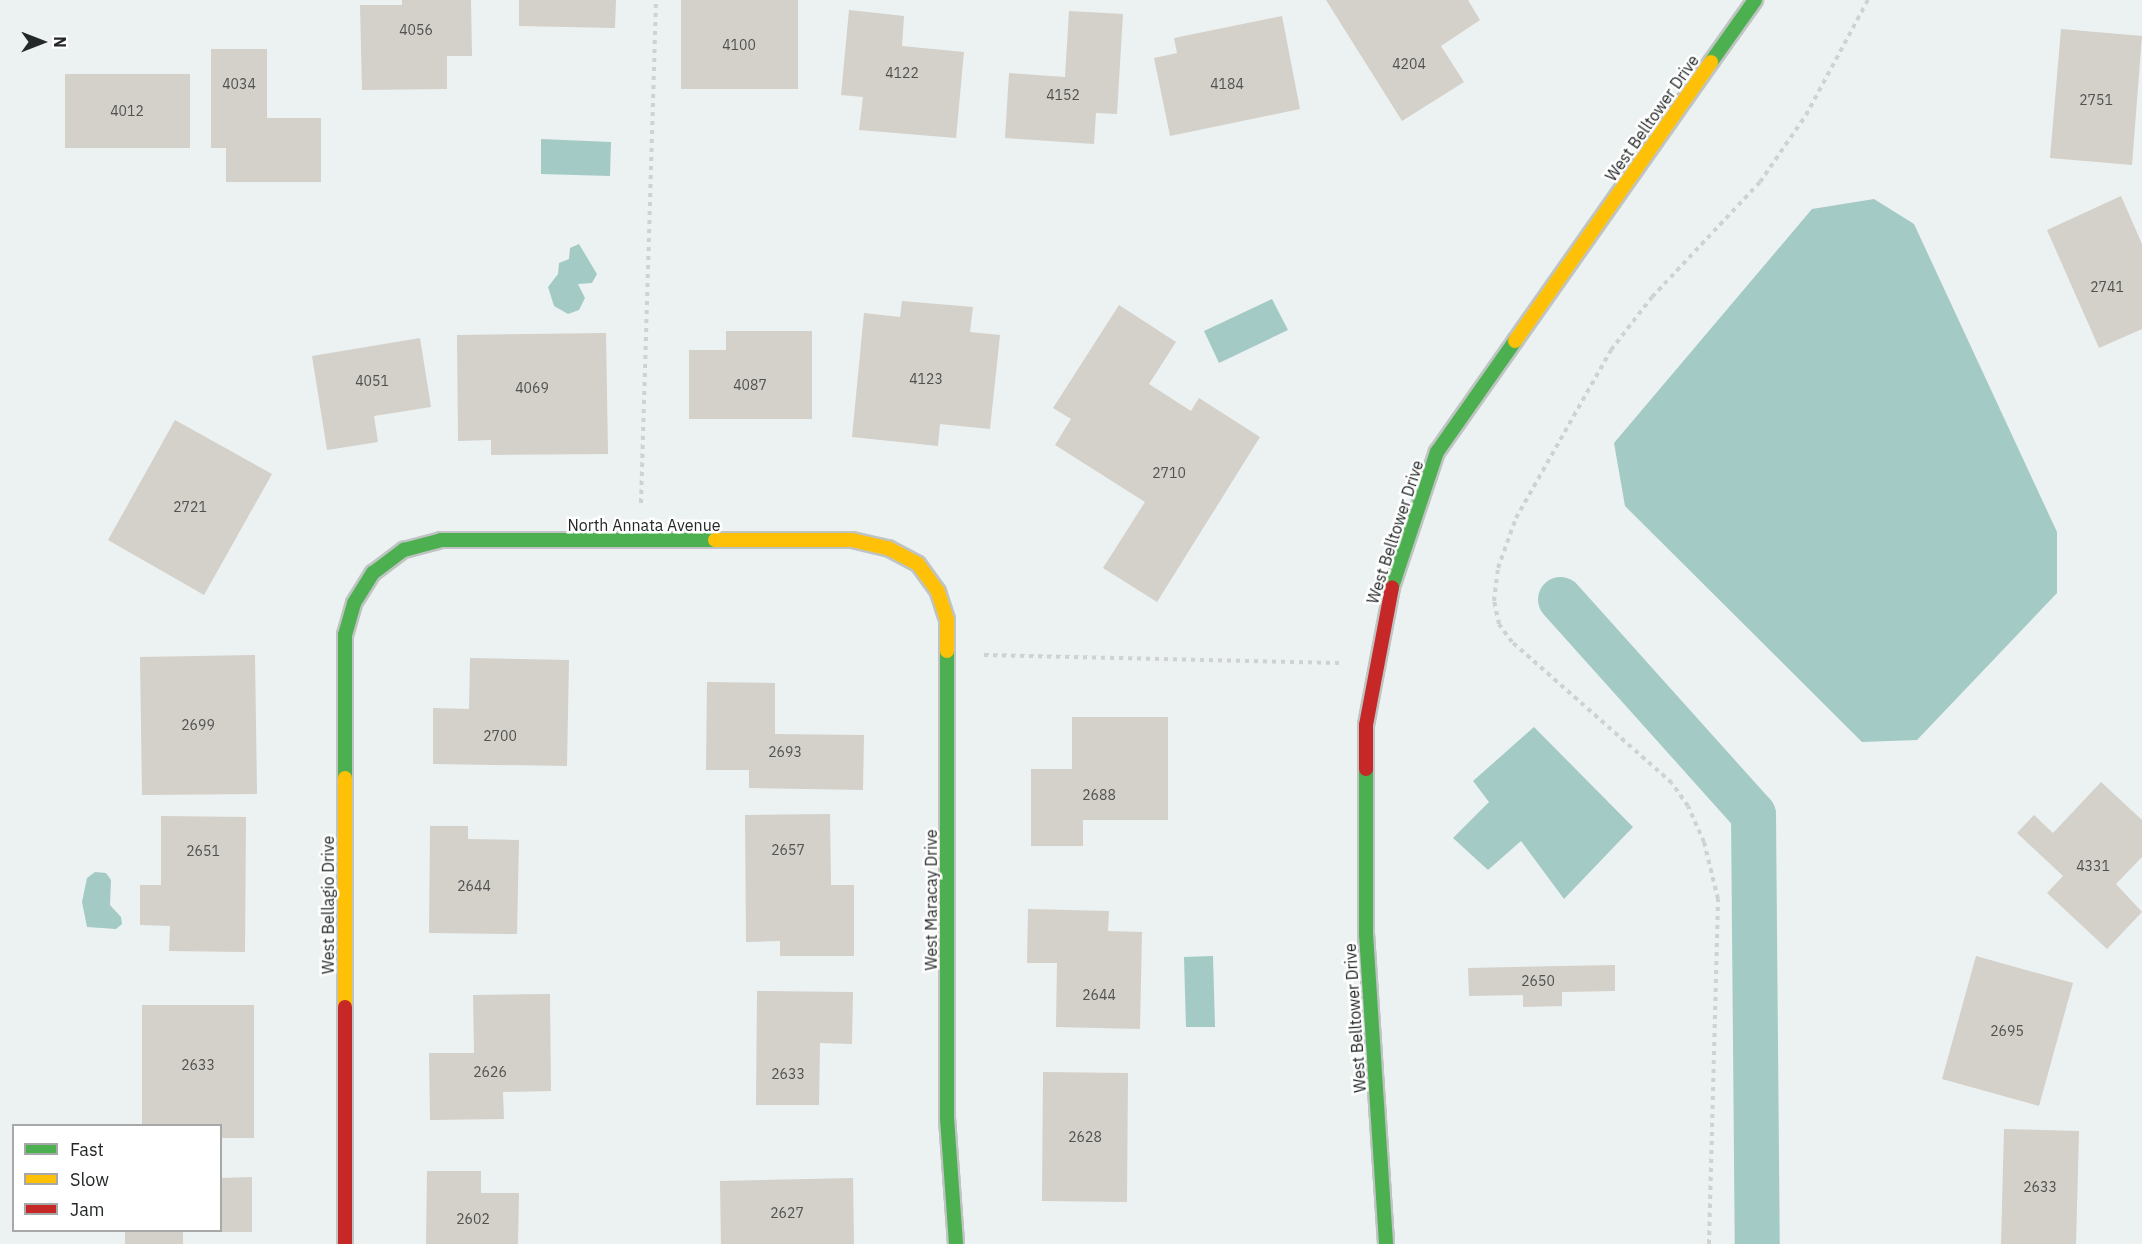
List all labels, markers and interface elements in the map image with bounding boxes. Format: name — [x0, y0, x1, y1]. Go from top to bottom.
north arrow — [12, 12, 72, 72]
house number: 4056 — [399, 22, 433, 38]
text: N — [50, 36, 70, 48]
house number: 4100 — [722, 37, 756, 53]
street label: West Belltower Drive — [1601, 51, 1703, 185]
house number: 4204 — [1392, 56, 1426, 72]
house number: 4122 — [885, 65, 919, 81]
house number: 4034 — [222, 76, 256, 92]
house number: 4184 — [1210, 76, 1244, 92]
house number: 4152 — [1046, 87, 1080, 103]
house number: 2751 — [2079, 92, 2113, 108]
house number: 4012 — [110, 103, 144, 119]
house number: 2741 — [2090, 279, 2124, 295]
house number: 4123 — [909, 371, 943, 387]
house number: 4051 — [355, 373, 389, 389]
house number: 4087 — [733, 377, 767, 393]
house number: 4069 — [515, 380, 549, 396]
street label: West Belltower Drive — [1363, 458, 1427, 606]
house number: 2710 — [1152, 465, 1186, 481]
house number: 2721 — [173, 499, 207, 515]
street label: North Annata Avenue — [567, 515, 721, 535]
house number: 2699 — [181, 717, 215, 733]
house number: 2700 — [483, 728, 517, 744]
house number: 2693 — [768, 744, 802, 760]
house number: 2688 — [1082, 787, 1116, 803]
street label: West Maracay Drive — [921, 829, 941, 971]
street label: West Bellagio Drive — [318, 836, 338, 974]
house number: 2657 — [771, 842, 805, 858]
house number: 2651 — [186, 843, 220, 859]
house number: 4331 — [2076, 858, 2110, 874]
house number: 2644 — [457, 878, 491, 894]
street label: West Belltower Drive — [1340, 943, 1370, 1093]
house number: 2650 — [1521, 973, 1555, 989]
house number: 2644 — [1082, 987, 1116, 1003]
house number: 2695 — [1990, 1023, 2024, 1039]
house number: 2633 — [181, 1057, 215, 1073]
house number: 2626 — [473, 1064, 507, 1080]
house number: 2633 — [771, 1066, 805, 1082]
legend — [12, 1124, 222, 1232]
house number: 2628 — [1068, 1129, 1102, 1145]
text: Fast — [70, 1138, 104, 1161]
text: Slow — [70, 1168, 109, 1191]
house number: 2633 — [2023, 1179, 2057, 1195]
text: Jam — [70, 1198, 105, 1221]
house number: 2627 — [770, 1205, 804, 1221]
house number: 2602 — [456, 1211, 490, 1227]

